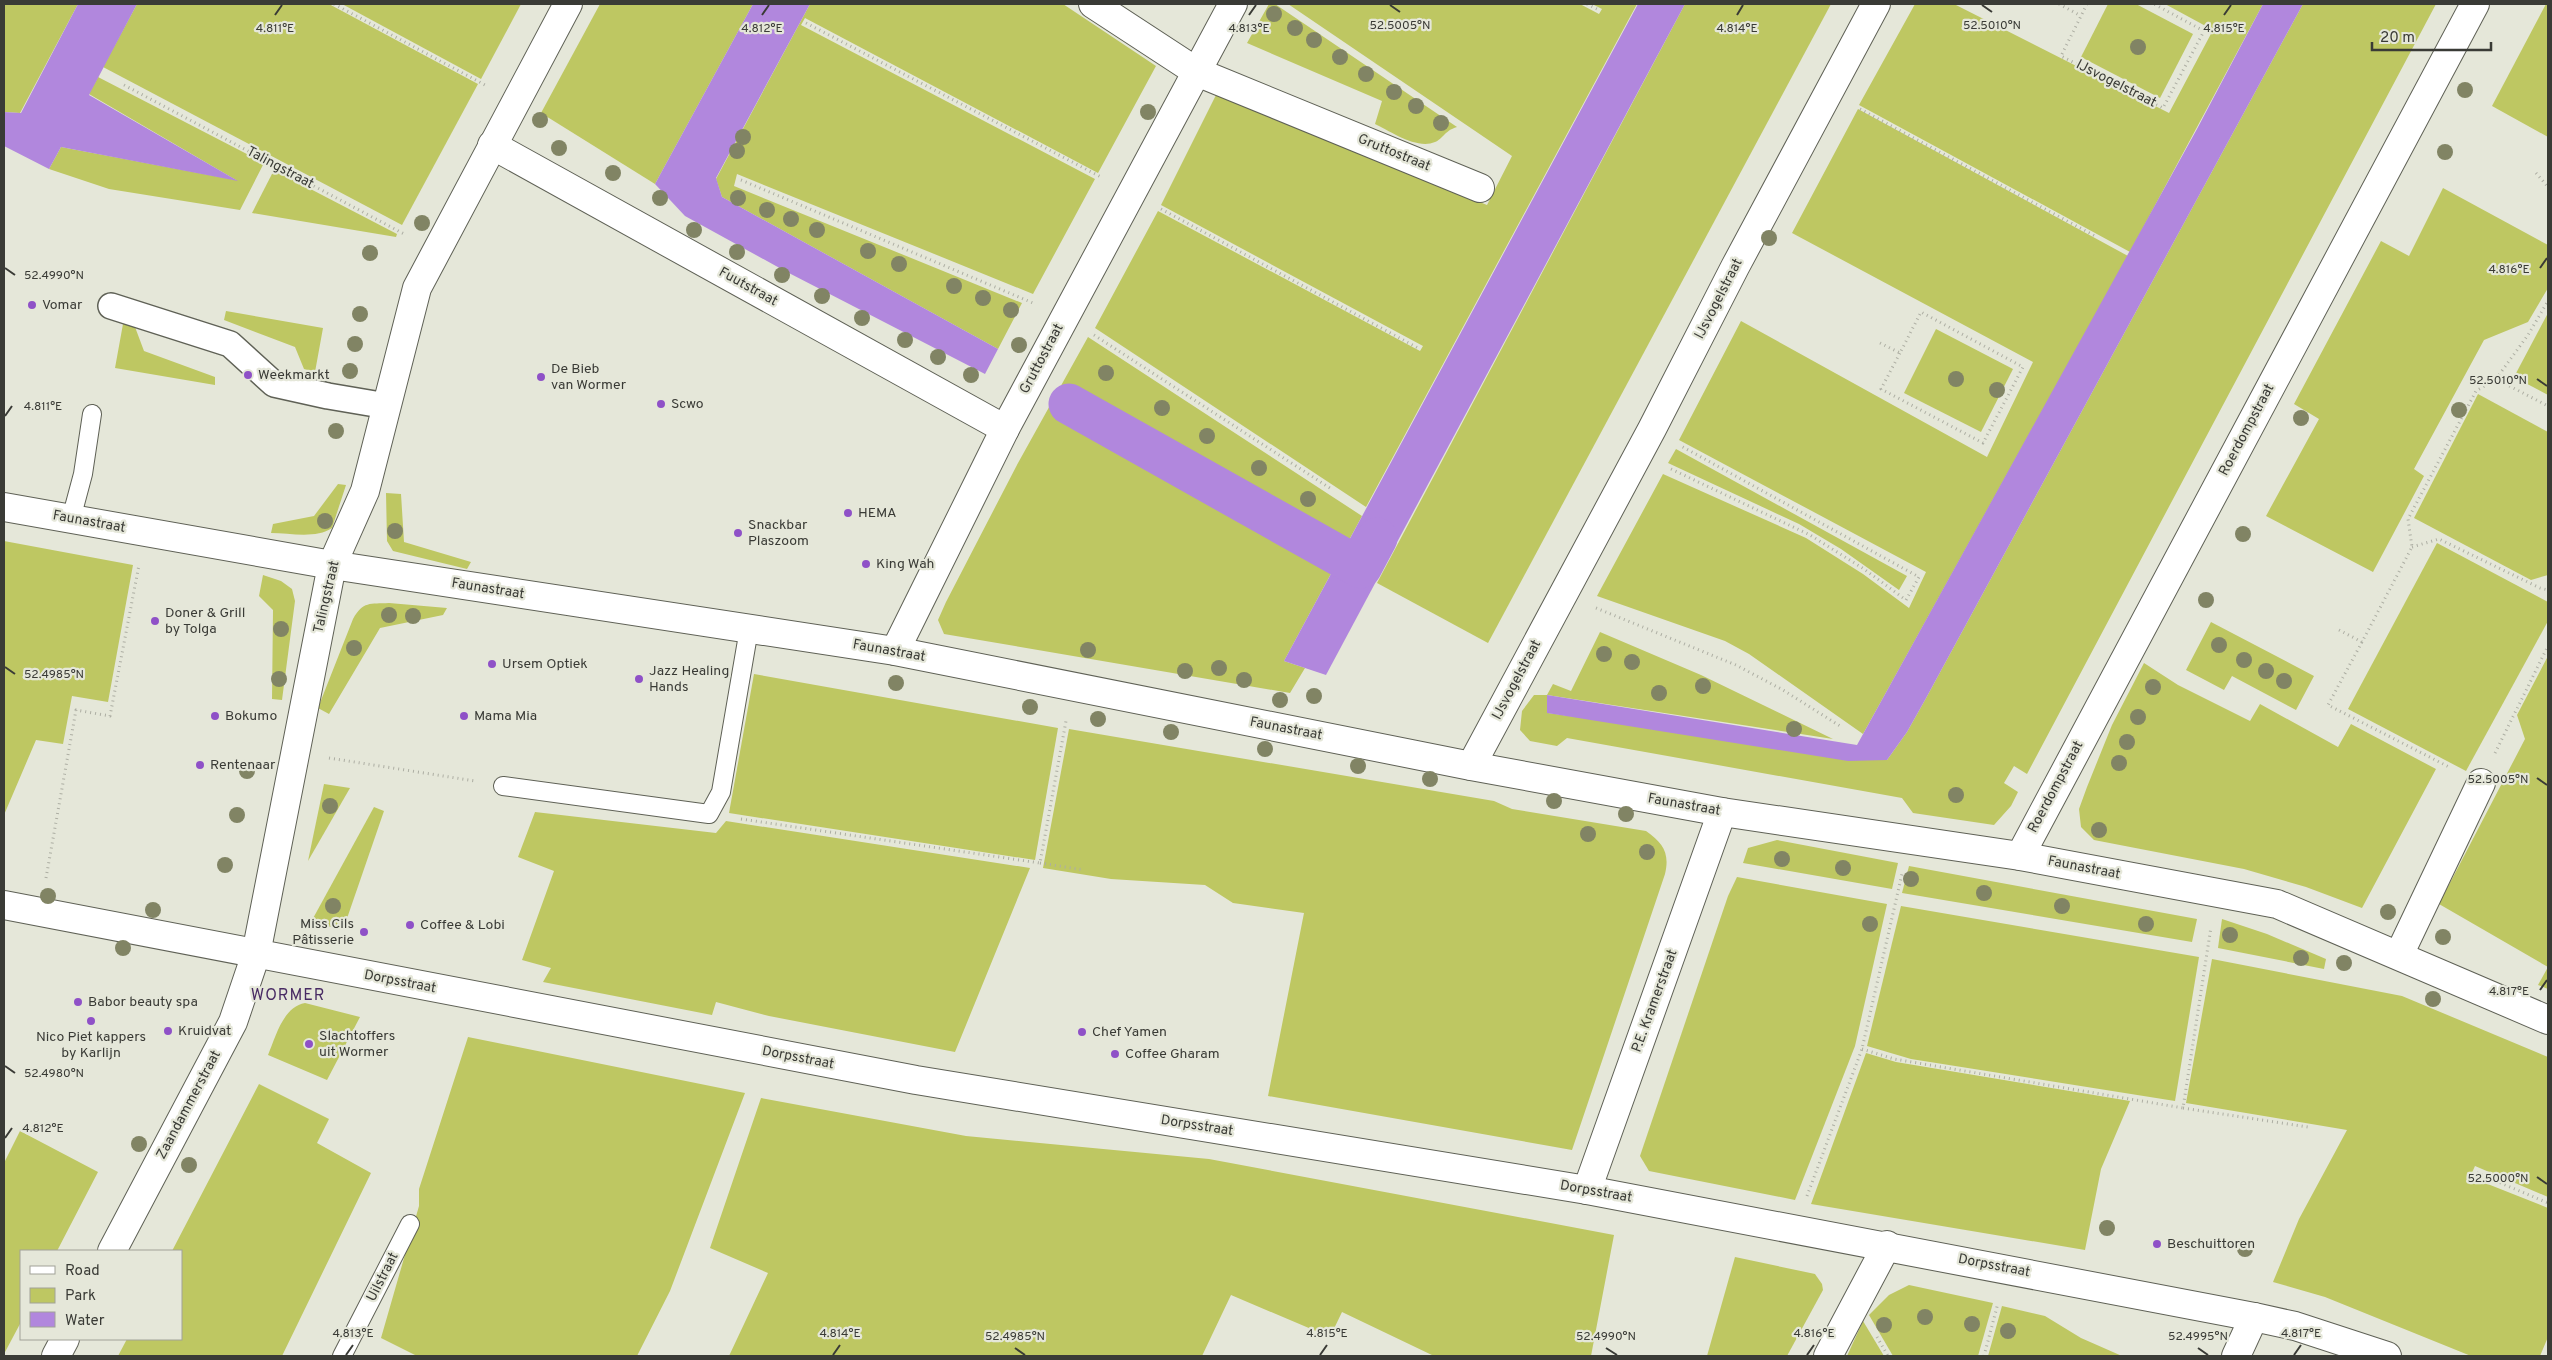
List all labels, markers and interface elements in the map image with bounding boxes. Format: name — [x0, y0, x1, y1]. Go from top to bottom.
text: 52.5005°N — [1369, 18, 1431, 34]
text: 52.5010°N — [1963, 18, 2021, 34]
scale bar — [2372, 20, 2491, 52]
text: 4.811°E — [256, 21, 294, 37]
text: 4.812°E — [741, 21, 783, 37]
text: 4.813°E — [1228, 21, 1270, 37]
text: 4.814°E — [1716, 21, 1758, 37]
text: 4.815°E — [2203, 21, 2245, 37]
text: 20 m — [2380, 29, 2415, 48]
street label: IJsvogelstraat — [2073, 56, 2159, 112]
street label: Gruttostraat — [1355, 131, 1433, 175]
street label: Talingstraat — [243, 143, 317, 193]
street label: IJsvogelstraat — [1691, 256, 1747, 342]
text: 4.816°E — [2488, 262, 2530, 278]
street label: Fuutstraat — [716, 264, 780, 310]
text: 52.4990°N — [24, 268, 84, 284]
place label: Vomar — [42, 297, 83, 314]
marker: Vomar — [26, 299, 38, 311]
street label: Gruttostraat — [1016, 321, 1068, 397]
place label: De Bieb van Wormer — [551, 361, 627, 394]
place label: Weekmarkt — [258, 367, 330, 384]
marker: Weekmarkt — [242, 369, 254, 381]
marker: De Bieb van Wormer — [535, 371, 547, 383]
text: 52.5010°N — [2469, 373, 2527, 389]
street label: Roerdompstraat — [2216, 381, 2278, 479]
place label: Scwo — [671, 396, 704, 413]
marker: Scwo — [655, 398, 667, 410]
text: 4.811°E — [24, 399, 62, 415]
place label: HEMA — [858, 505, 897, 522]
street label: Faunastraat — [51, 507, 127, 537]
marker: HEMA — [842, 507, 854, 519]
place label: Snackbar Plaszoom — [748, 517, 809, 550]
marker: Snackbar Plaszoom — [732, 527, 744, 539]
place label: King Wah — [876, 556, 934, 573]
marker: King Wah — [860, 558, 872, 570]
street label: Talingstraat — [310, 559, 344, 635]
street label: Faunastraat — [450, 575, 526, 603]
place label: Doner & Grill by Tolga — [165, 605, 245, 638]
marker: Doner & Grill by Tolga — [149, 615, 161, 627]
street label: Faunastraat — [851, 636, 927, 666]
street label: IJsvogelstraat — [1489, 637, 1545, 723]
place label: Ursem Optiek — [502, 656, 588, 673]
marker: Ursem Optiek — [486, 658, 498, 670]
place label: Jazz Healing Hands — [649, 663, 729, 696]
text: 52.4985°N — [24, 667, 84, 683]
marker: Jazz Healing Hands — [633, 673, 645, 685]
place label: Bokumo — [225, 708, 277, 725]
place label: Mama Mia — [474, 708, 537, 725]
marker: Bokumo — [209, 710, 221, 722]
marker: Mama Mia — [458, 710, 470, 722]
street label: Faunastraat — [1248, 714, 1324, 744]
street label: Roerdompstraat — [2025, 738, 2087, 836]
place label: Rentenaar — [210, 757, 276, 774]
marker: Rentenaar — [194, 759, 206, 771]
text: 52.5005°N — [2467, 772, 2529, 788]
street label: Faunastraat — [1646, 790, 1722, 820]
street label: Faunastraat — [2046, 853, 2122, 883]
place label: Miss Cils Pâtisserie — [292, 916, 354, 949]
place label: Coffee & Lobi — [420, 917, 505, 934]
marker: Coffee & Lobi — [404, 919, 416, 931]
marker: Miss Cils Pâtisserie — [358, 926, 370, 938]
street label: P.E. Kramerstraat — [1629, 947, 1681, 1055]
street label: Dorpsstraat — [363, 967, 437, 997]
text: 4.817°E — [2489, 984, 2529, 1000]
district label: WORMER — [251, 986, 325, 1006]
place label: Babor beauty spa — [88, 994, 198, 1011]
marker: Babor beauty spa — [72, 996, 84, 1008]
marker: Nico Piet kappers by Karlijn — [85, 1015, 97, 1027]
place label: Kruidvat — [178, 1023, 231, 1040]
place label: Chef Yamen — [1092, 1024, 1167, 1041]
marker: Kruidvat — [162, 1025, 174, 1037]
marker: Chef Yamen — [1076, 1026, 1088, 1038]
place label: Slachtoffers uit Wormer — [319, 1028, 395, 1061]
place label: Nico Piet kappers by Karlijn — [36, 1029, 146, 1062]
marker: Slachtoffers uit Wormer — [303, 1038, 315, 1050]
street label: Dorpsstraat — [761, 1043, 835, 1073]
place label: Coffee Gharam — [1125, 1046, 1220, 1063]
street label: Zaandammerstraat — [153, 1048, 225, 1162]
marker: Coffee Gharam — [1109, 1048, 1121, 1060]
text: 52.4980°N — [24, 1066, 84, 1082]
street label: Dorpsstraat — [1160, 1112, 1234, 1140]
text: 4.812°E — [22, 1121, 64, 1137]
text: 52.5000°N — [2467, 1171, 2529, 1187]
street label: Dorpsstraat — [1559, 1177, 1633, 1207]
place label: Beschuittoren — [2167, 1236, 2255, 1253]
marker: Beschuittoren — [2151, 1238, 2163, 1250]
street label: Uilstraat — [363, 1249, 403, 1305]
legend — [20, 1250, 182, 1340]
street label: Dorpsstraat — [1957, 1251, 2031, 1281]
text: Road — [65, 1262, 100, 1281]
text: Park — [65, 1287, 96, 1306]
text: Water — [65, 1312, 105, 1331]
text: 4.813°E — [332, 1326, 374, 1342]
text: 4.814°E — [819, 1326, 861, 1342]
text: 4.815°E — [1306, 1326, 1348, 1342]
text: 4.816°E — [1793, 1326, 1835, 1342]
text: 4.817°E — [2281, 1326, 2321, 1342]
text: 52.4985°N — [985, 1329, 1045, 1345]
text: 52.4990°N — [1576, 1329, 1636, 1345]
text: 52.4995°N — [2168, 1329, 2228, 1345]

